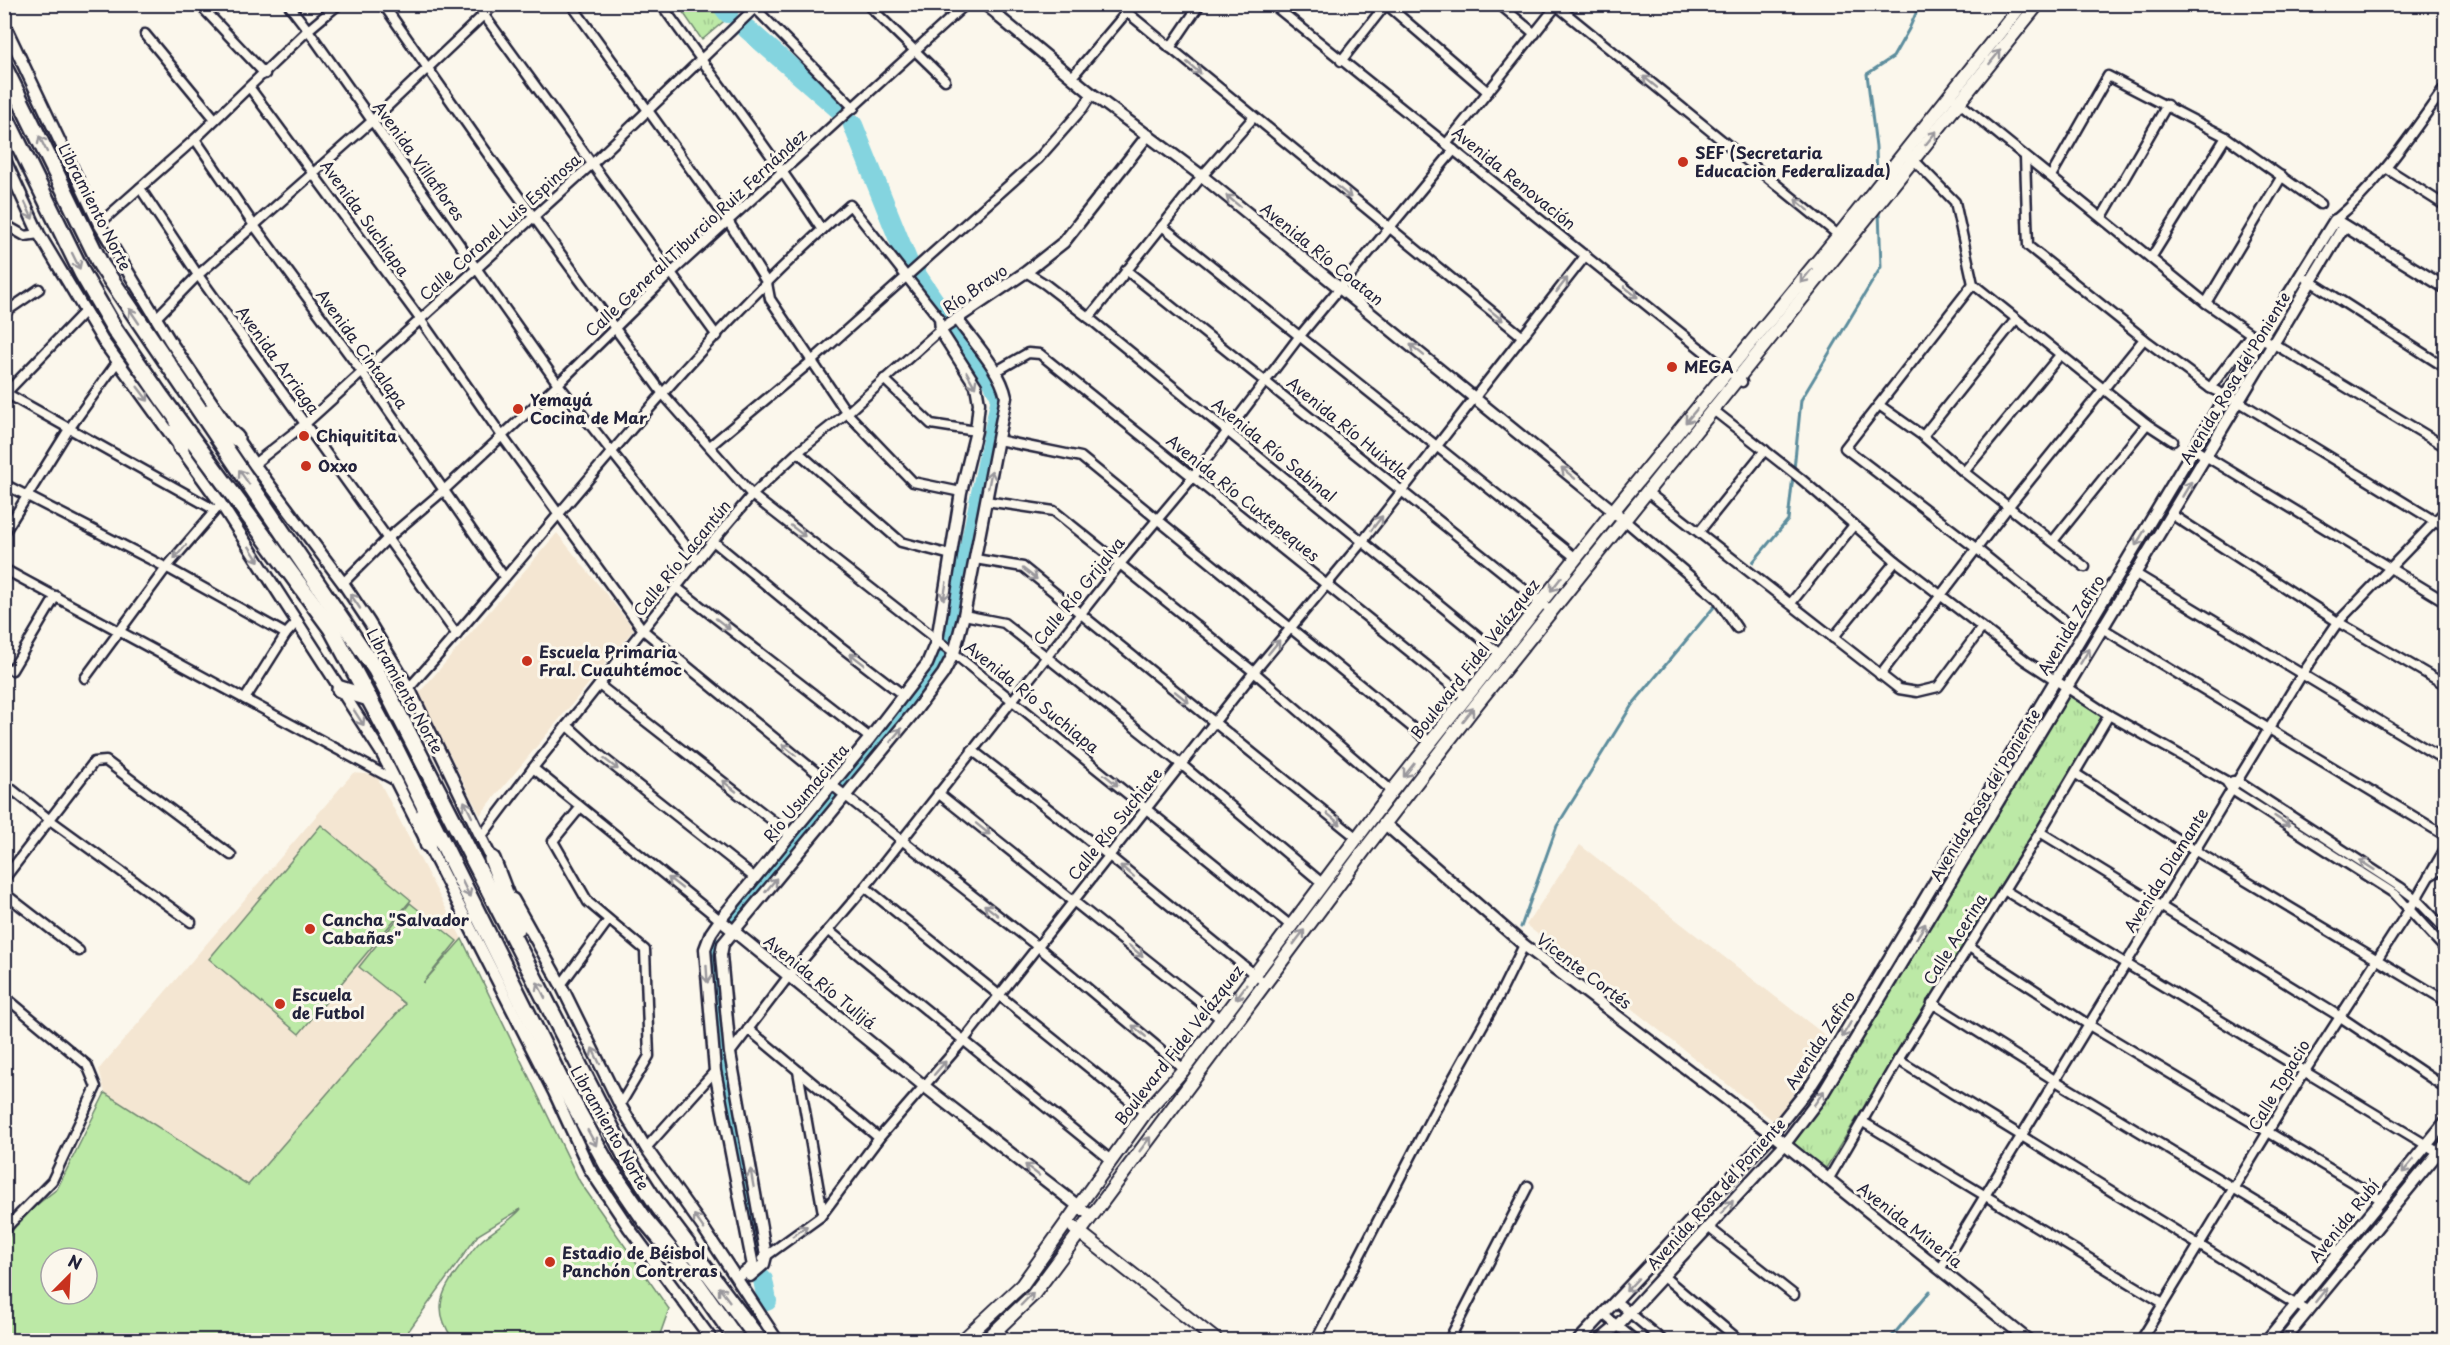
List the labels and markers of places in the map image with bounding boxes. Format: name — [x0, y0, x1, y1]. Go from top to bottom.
place label: SEF (Secretaria Educacion Federalizada) — [1695, 140, 1891, 182]
marker: SEF (Secretaria Educacion Federalizada) — [1676, 155, 1690, 169]
place label: MEGA — [1684, 354, 1734, 378]
marker: MEGA — [1665, 360, 1679, 374]
place label: Yemayá Cocina de Mar — [530, 387, 648, 429]
marker: Yemayá Cocina de Mar — [511, 402, 525, 416]
place label: Chiquitita — [316, 423, 397, 447]
marker: Chiquitita — [297, 429, 311, 443]
place label: Oxxo — [318, 453, 358, 477]
marker: Oxxo — [299, 459, 313, 473]
place label: Escuela Primaria Fral. Cuauhtémoc — [539, 639, 683, 681]
marker: Escuela Primaria Fral. Cuauhtémoc — [520, 654, 534, 668]
place label: Cancha "Salvador Cabañas" — [322, 907, 470, 949]
marker: Cancha "Salvador Cabañas" — [303, 922, 317, 936]
place label: Escuela de Futbol — [292, 982, 365, 1024]
marker: Escuela de Futbol — [273, 997, 287, 1011]
place label: Estadio de Béisbol Panchón Contreras — [562, 1240, 718, 1282]
marker: Estadio de Béisbol Panchón Contreras — [543, 1255, 557, 1269]

